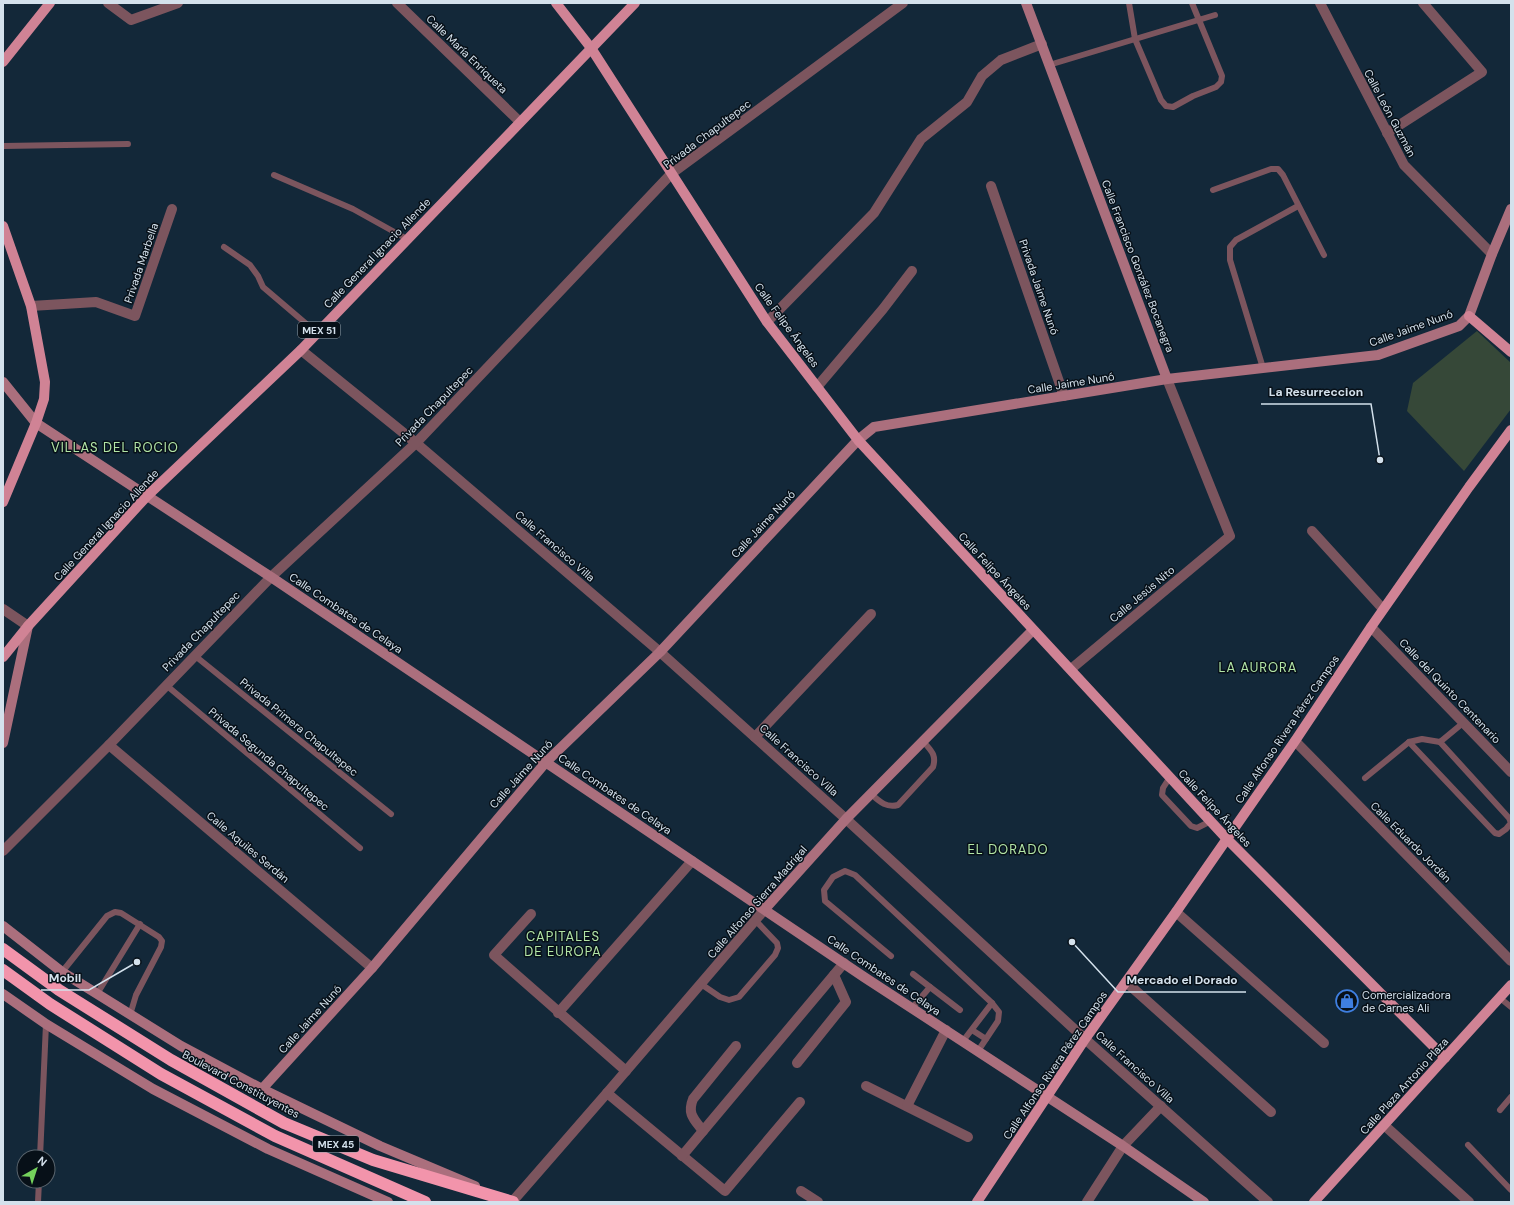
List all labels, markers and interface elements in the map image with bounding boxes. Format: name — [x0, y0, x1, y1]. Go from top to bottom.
street label: Calle María Enriqueta — [424, 12, 511, 96]
street label: Calle León Guzmán — [1361, 67, 1419, 159]
street label: Privada Chapultepec — [660, 96, 754, 172]
street label: Calle Francisco González Bocanegra — [1099, 178, 1177, 354]
street label: Calle General Ignacio Allende — [321, 195, 433, 311]
street label: Privada Marbella — [121, 221, 161, 305]
street label: Privada Jaime Nunó — [1016, 237, 1062, 337]
street label: Calle Felipe Ángeles — [752, 280, 822, 370]
street label: Calle Jaime Nunó — [1367, 306, 1455, 350]
road number: MEX 51 — [298, 322, 340, 338]
street label: Privada Chapultepec — [392, 363, 476, 449]
street label: Calle Jaime Nunó — [1027, 369, 1115, 397]
callout: La Resurreccion — [1261, 380, 1371, 404]
text: La Resurreccion — [1269, 384, 1363, 400]
district label: VILLAS DEL ROCIO — [51, 439, 179, 456]
street label: Calle General Ignacio Allende — [50, 466, 162, 584]
street label: Calle Jaime Nunó — [728, 487, 798, 561]
street label: Calle Francisco Villa — [512, 507, 598, 585]
street label: Calle Felipe Ángeles — [955, 529, 1035, 613]
street label: Calle Jesús Nito — [1107, 563, 1177, 625]
street label: Calle Combates de Celaya — [287, 570, 405, 656]
street label: Privada Chapultepec — [159, 588, 243, 674]
street label: Calle del Quinto Centenario — [1396, 636, 1504, 746]
street label: Calle Alfonso Rivera Pérez Campos — [1232, 652, 1342, 806]
district label: LA AURORA — [1219, 659, 1297, 676]
street label: Privada Primera Chapultepec — [237, 675, 361, 779]
street label: Privada Segunda Chapultepec — [206, 704, 332, 814]
street label: Calle Francisco Villa — [757, 721, 841, 799]
street label: Calle Jaime Nunó — [486, 737, 556, 811]
street label: Calle Combates de Celaya — [556, 751, 674, 837]
street label: Calle Felipe Ángeles — [1175, 766, 1255, 850]
street label: Calle Eduardo Jordán — [1368, 799, 1454, 885]
street label: Calle Aquiles Serdán — [204, 808, 292, 886]
district label: EL DORADO — [967, 841, 1049, 858]
street label: Calle Alfonso Sierra Madrigal — [704, 843, 810, 961]
district label: CAPITALES DE EUROPA — [524, 928, 602, 960]
street label: Calle Combates de Celaya — [825, 932, 943, 1018]
callout: Mobil — [41, 966, 89, 990]
callout: Mercado el Dorado — [1118, 968, 1246, 992]
text: Mobil — [49, 970, 81, 986]
text: Mercado el Dorado — [1126, 972, 1238, 988]
street label: Calle Jaime Nunó — [275, 982, 345, 1056]
street label: Calle Alfonso Rivera Pérez Campos — [1000, 988, 1110, 1142]
shop icon: Comercializadora de Carnes Ali — [1334, 988, 1360, 1014]
place label: Comercializadora de Carnes Ali — [1362, 988, 1451, 1015]
street label: Calle Francisco Villa — [1093, 1028, 1177, 1106]
street label: Calle Plaza Antonio Plaza — [1357, 1035, 1451, 1137]
street label: Boulevard Constituyentes — [180, 1047, 302, 1121]
road number: MEX 45 — [313, 1136, 359, 1152]
north arrow — [16, 1149, 56, 1189]
text: N — [35, 1153, 50, 1169]

